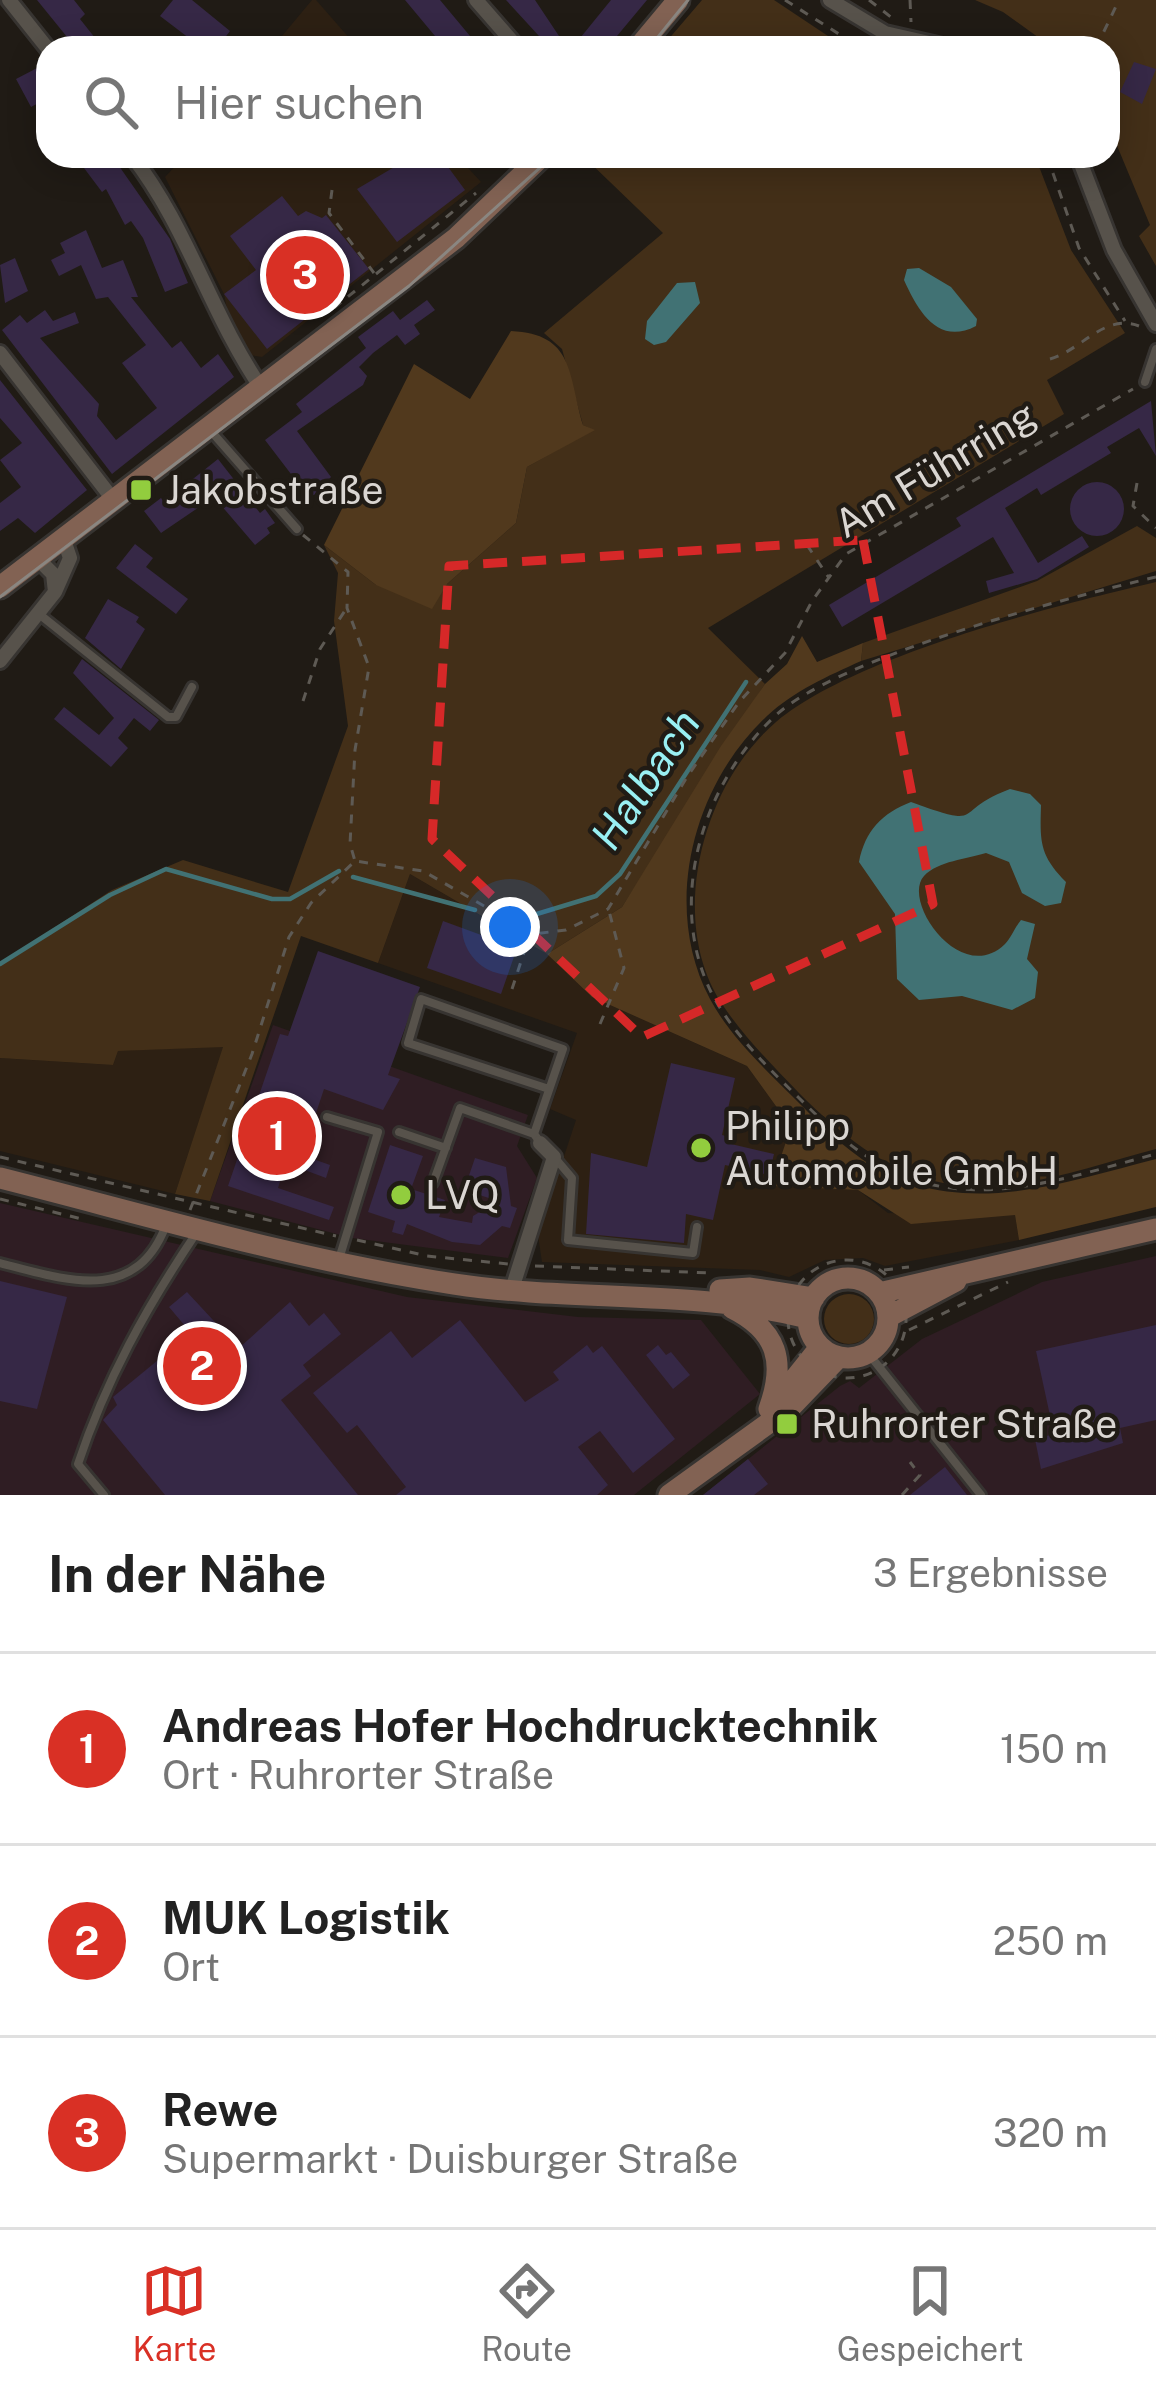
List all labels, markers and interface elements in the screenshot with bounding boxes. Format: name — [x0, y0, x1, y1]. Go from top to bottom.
search box — [36, 36, 1120, 168]
icon: search — [78, 69, 144, 135]
text: Hier suchen — [174, 76, 424, 129]
pin: 3 — [266, 230, 344, 320]
street label: Am Führring — [826, 391, 1044, 547]
place label: Jakobstraße — [165, 467, 384, 513]
marker: Jakobstraße — [128, 477, 154, 503]
water label: Halbach — [581, 700, 709, 858]
your location — [480, 897, 540, 957]
pin: 1 — [238, 1091, 316, 1181]
place label: Philipp Automobile GmbH — [725, 1103, 1058, 1194]
marker: Philipp Automobile GmbH — [688, 1135, 714, 1161]
place label: LVQ — [425, 1172, 500, 1218]
marker: LVQ — [388, 1182, 414, 1208]
pin: 2 — [163, 1321, 241, 1411]
place label: Ruhrorter Straße — [811, 1401, 1117, 1447]
marker: Ruhrorter Straße — [774, 1411, 800, 1437]
text: In der Nähe — [48, 1544, 326, 1603]
text: 3 Ergebnisse — [873, 1550, 1108, 1596]
text: Andreas Hofer Hochdrucktechnik — [162, 1699, 878, 1752]
text: 1 — [79, 1726, 95, 1772]
text: 150 m — [1000, 1726, 1108, 1772]
text: Ort · Ruhrorter Straße — [162, 1752, 554, 1798]
text: MUK Logistik — [162, 1891, 450, 1944]
text: 2 — [75, 1918, 99, 1964]
text: 250 m — [993, 1918, 1108, 1964]
text: Ort — [162, 1944, 220, 1990]
text: Rewe — [162, 2083, 279, 2136]
text: 3 — [74, 2110, 100, 2156]
text: 320 m — [993, 2110, 1108, 2156]
text: Supermarkt · Duisburger Straße — [162, 2136, 738, 2182]
tab: Karte — [132, 2258, 216, 2368]
tab: Route — [481, 2258, 572, 2368]
tab: Gespeichert — [837, 2258, 1024, 2368]

